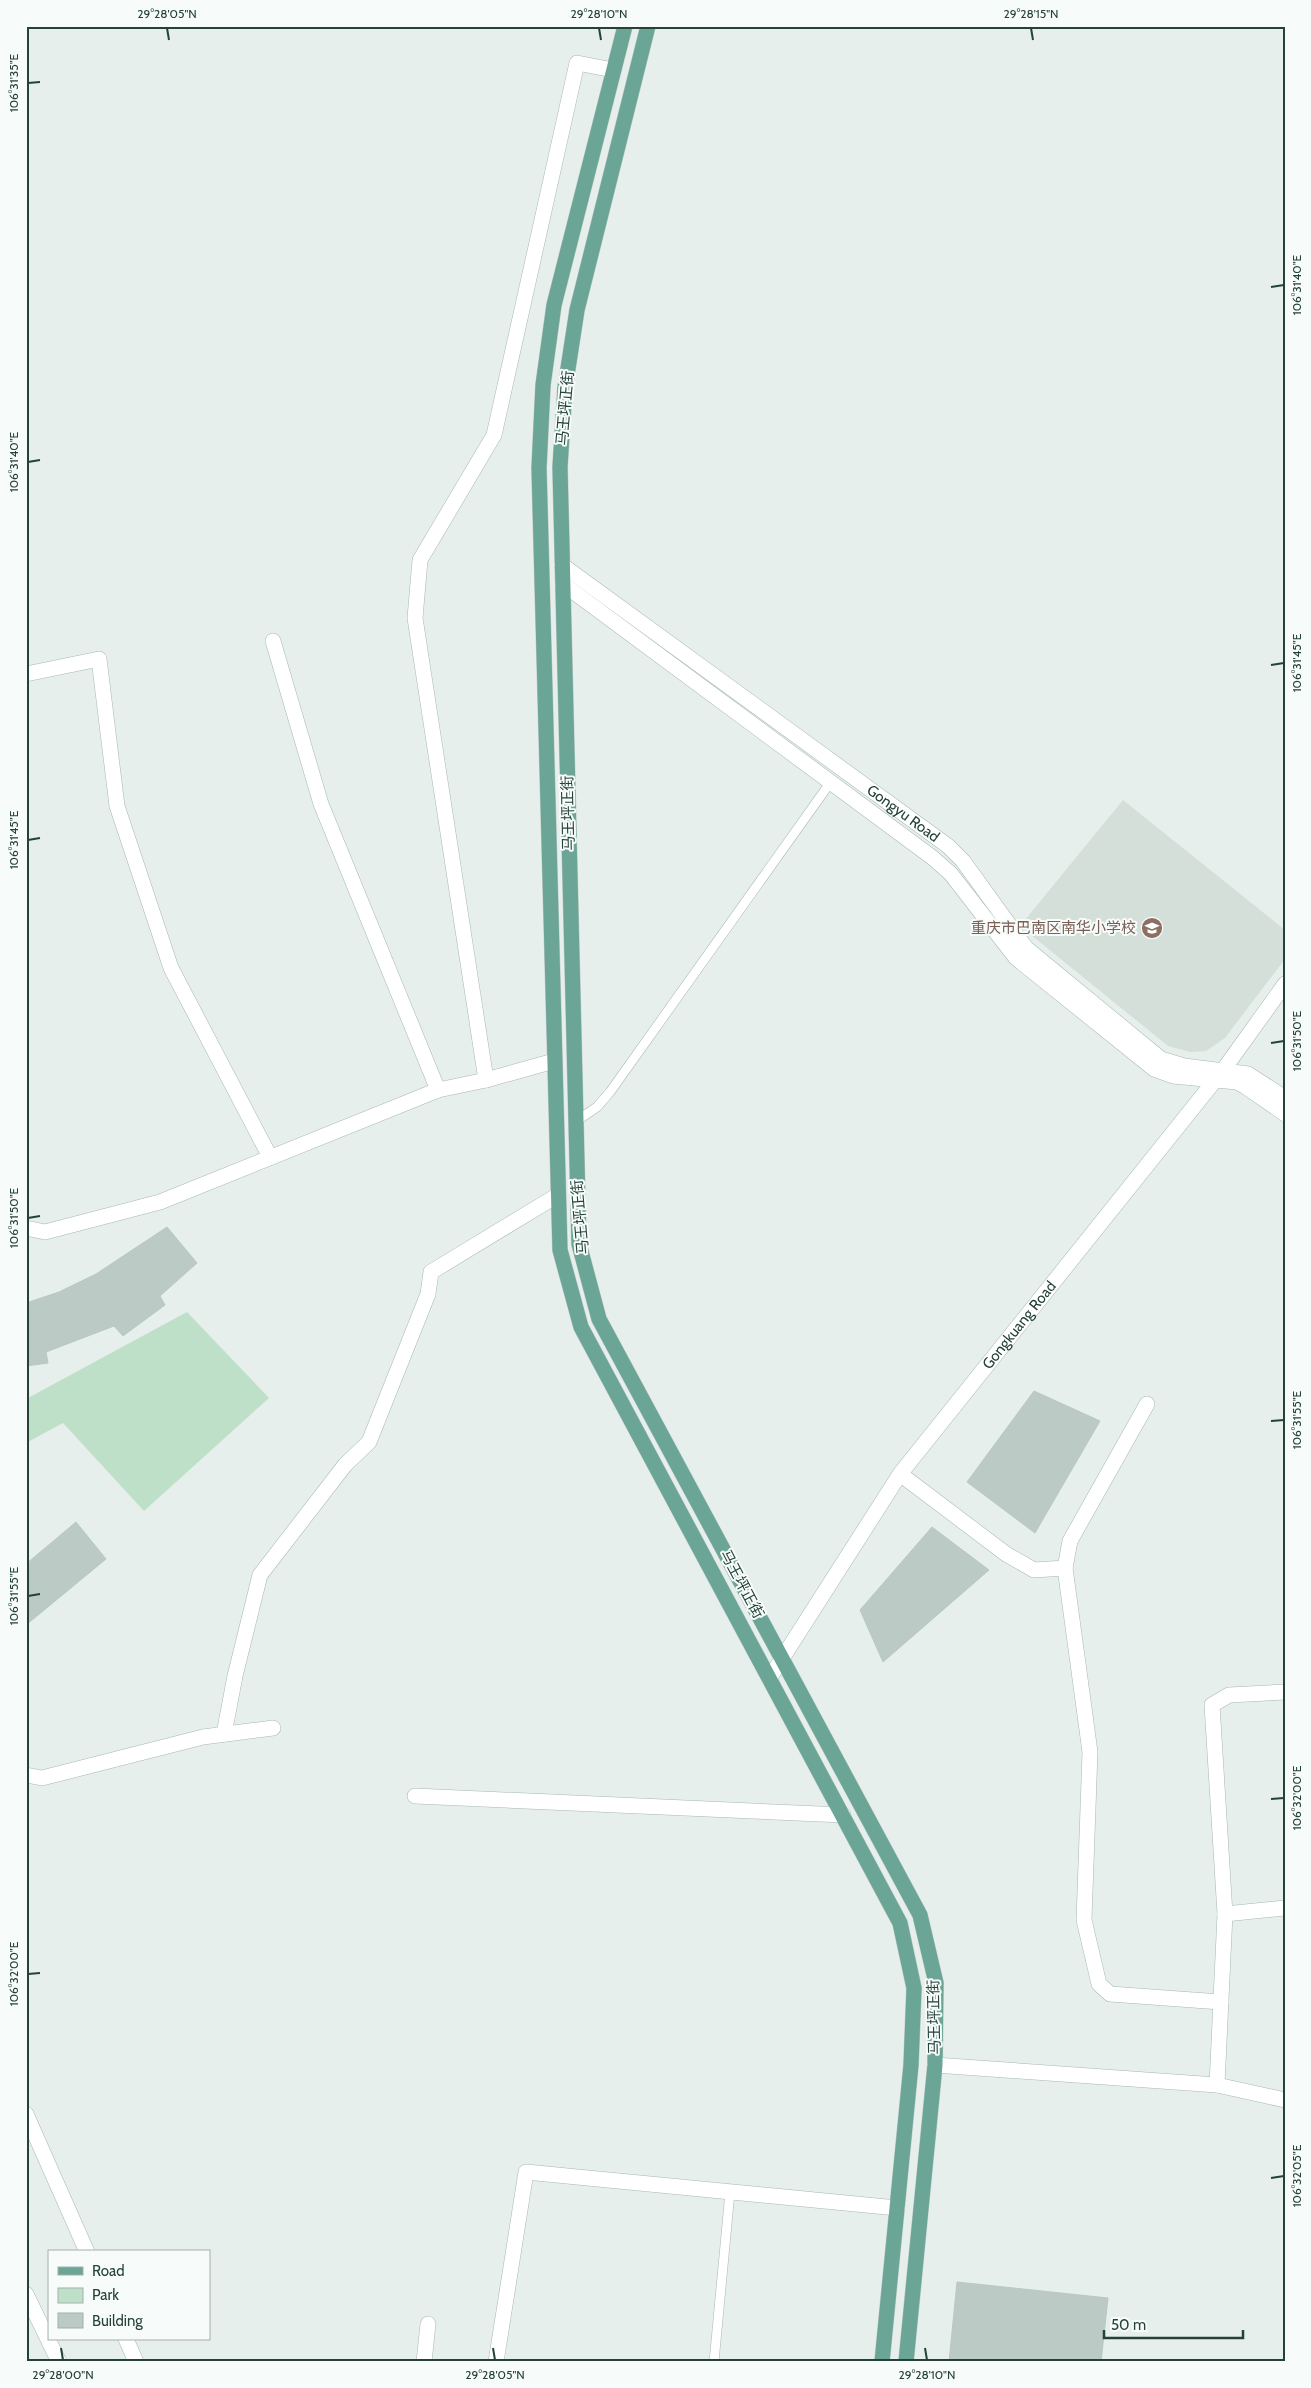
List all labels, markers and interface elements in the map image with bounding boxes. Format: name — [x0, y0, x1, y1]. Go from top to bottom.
text: 29°28'05"N — [137, 6, 197, 21]
text: 29°28'10"N — [571, 6, 627, 21]
text: 29°28'15"N — [1004, 6, 1058, 21]
text: 106°31'35"E — [6, 53, 21, 112]
text: 106°31'40"E — [1289, 254, 1304, 315]
street label: 马王坪正街 — [553, 370, 577, 446]
text: 106°31'40"E — [6, 431, 21, 492]
text: 106°31'45"E — [1289, 633, 1304, 692]
street label: 马王坪正街 — [558, 775, 578, 851]
street label: Gongyu Road — [863, 781, 943, 846]
text: 106°31'45"E — [6, 810, 21, 869]
school or university icon: 重庆市巴南区南华小学校 — [1140, 916, 1164, 940]
place label: 重庆市巴南区南华小学校 — [971, 919, 1136, 937]
text: 106°31'50"E — [1289, 1010, 1304, 1071]
street label: 马王坪正街 — [568, 1179, 592, 1255]
text: 106°31'50"E — [6, 1187, 21, 1248]
street label: Gongkuang Road — [978, 1277, 1060, 1373]
text: 106°31'55"E — [1289, 1390, 1304, 1449]
street label: 马王坪正街 — [716, 1547, 768, 1621]
text: 106°31'55"E — [6, 1566, 21, 1625]
text: 106°32'00"E — [1289, 1765, 1304, 1830]
text: 106°32'00"E — [6, 1941, 21, 2006]
street label: 马王坪正街 — [924, 1979, 944, 2055]
text: 106°32'05"E — [1289, 2144, 1304, 2207]
legend — [48, 2250, 210, 2340]
text: Road — [92, 2262, 125, 2280]
text: Park — [92, 2286, 119, 2304]
scale bar — [1104, 2308, 1242, 2340]
text: Building — [92, 2312, 143, 2330]
text: 50 m — [1111, 2316, 1146, 2334]
text: 29°28'00"N — [32, 2367, 94, 2382]
text: 29°28'05"N — [465, 2367, 525, 2382]
text: 29°28'10"N — [899, 2367, 955, 2382]

